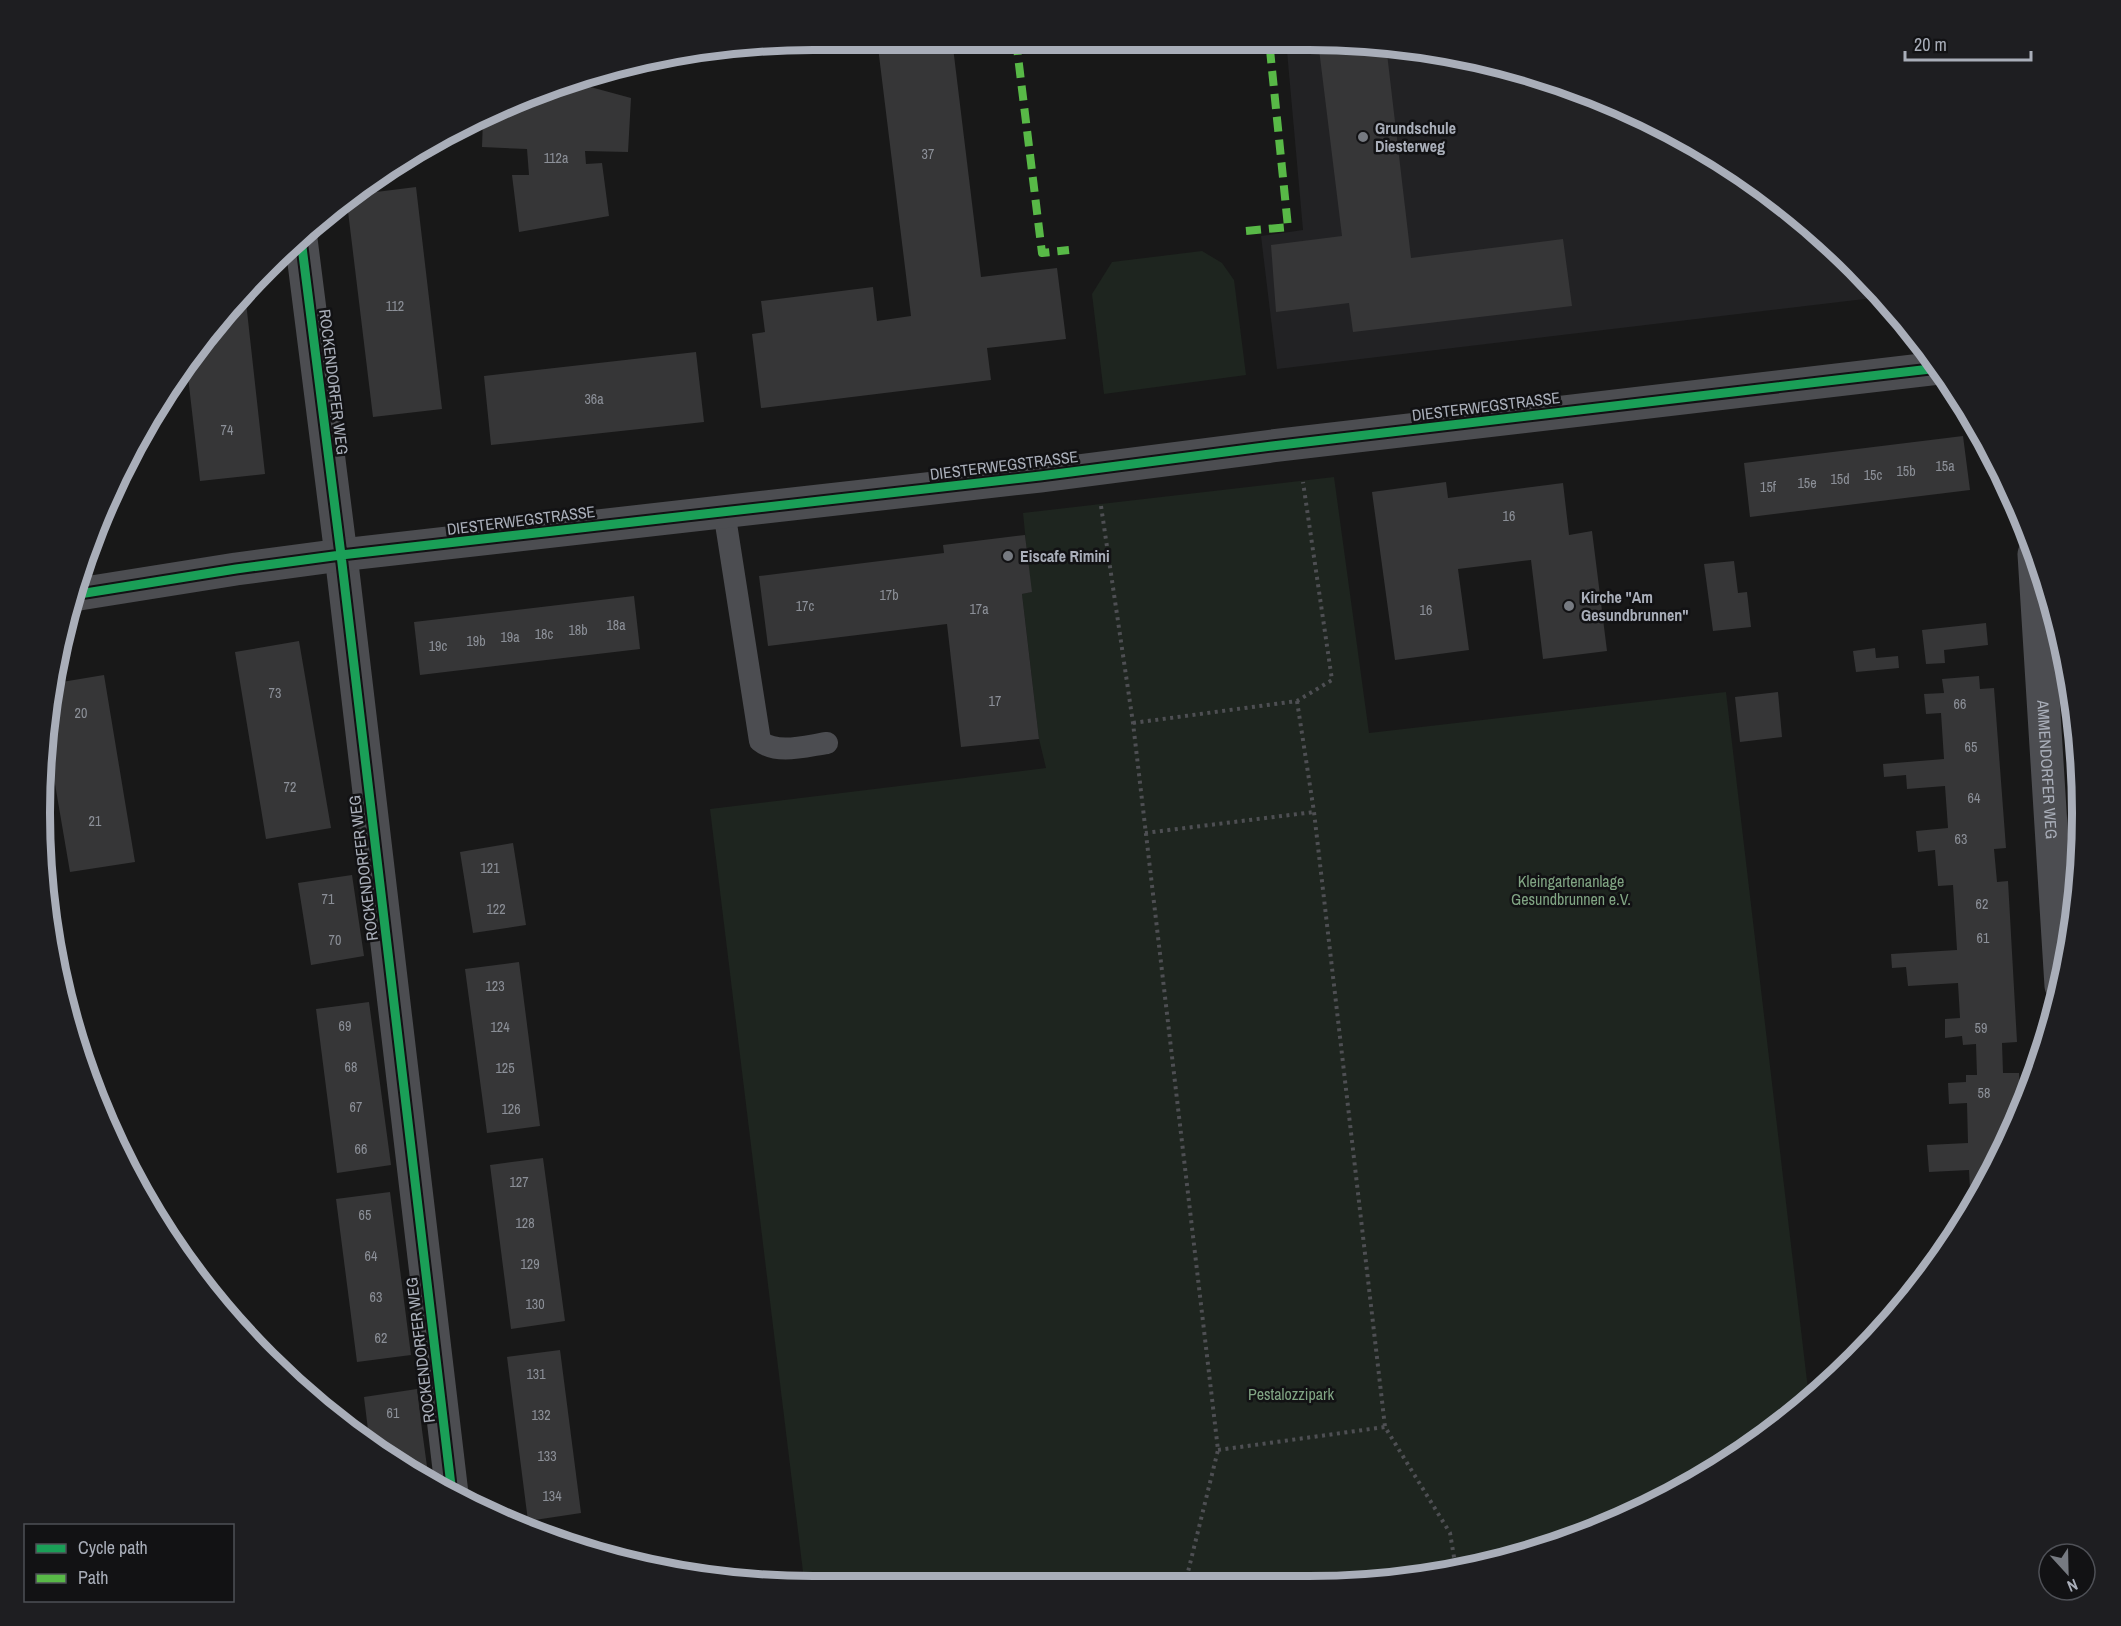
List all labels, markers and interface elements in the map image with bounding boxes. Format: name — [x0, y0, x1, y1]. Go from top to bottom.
scale bar — [1905, 24, 2031, 62]
text: 20 m — [1914, 32, 1947, 57]
place label: Grundschule Diesterweg — [1375, 117, 1456, 157]
marker: Grundschule Diesterweg — [1356, 130, 1370, 144]
house number: 37 — [922, 145, 934, 163]
house number: 112a — [544, 149, 569, 167]
house number: 112 — [386, 297, 404, 315]
street label: ROCKENDORFER WEG — [314, 308, 354, 456]
street label: DIESTERWEGSTRASSE — [1411, 386, 1561, 426]
house number: 36a — [584, 390, 604, 408]
house number: 74 — [221, 421, 234, 439]
street label: DIESTERWEGSTRASSE — [929, 445, 1079, 485]
house number: 15a — [1935, 457, 1955, 475]
house number: 15b — [1896, 462, 1916, 480]
house number: 15c — [1864, 466, 1883, 484]
house number: 15d — [1830, 470, 1850, 488]
house number: 15e — [1797, 474, 1817, 492]
house number: 15f — [1760, 478, 1777, 496]
street label: DIESTERWEGSTRASSE — [446, 500, 596, 540]
house number: 16 — [1503, 507, 1515, 525]
place label: Eiscafe Rimini — [1020, 545, 1110, 567]
marker: Eiscafe Rimini — [1001, 549, 1015, 563]
house number: 17b — [879, 586, 899, 604]
place label: Kirche "Am Gesundbrunnen" — [1581, 586, 1689, 626]
house number: 17c — [796, 597, 815, 615]
marker: Kirche "Am Gesundbrunnen" — [1562, 599, 1576, 613]
house number: 17a — [969, 600, 989, 618]
house number: 16 — [1420, 601, 1432, 619]
house number: 18a — [606, 616, 626, 634]
house number: 18b — [568, 621, 588, 639]
house number: 18c — [535, 625, 554, 643]
house number: 19a — [500, 628, 520, 646]
house number: 19b — [466, 632, 486, 650]
house number: 19c — [429, 637, 448, 655]
house number: 73 — [269, 684, 281, 702]
house number: 17 — [989, 692, 1001, 710]
house number: 66 — [1954, 695, 1966, 713]
street label: AMMENDORFER WEG — [2032, 698, 2063, 840]
house number: 20 — [75, 704, 87, 722]
house number: 65 — [1965, 738, 1977, 756]
house number: 72 — [284, 778, 296, 796]
house number: 64 — [1968, 789, 1981, 807]
street label: ROCKENDORFER WEG — [343, 794, 383, 942]
house number: 21 — [89, 812, 102, 830]
house number: 63 — [1955, 830, 1967, 848]
house number: 121 — [480, 859, 500, 877]
park label: Kleingartenanlage Gesundbrunnen e.V. — [1511, 870, 1631, 910]
house number: 71 — [322, 890, 335, 908]
house number: 62 — [1976, 895, 1988, 913]
house number: 122 — [486, 900, 506, 918]
house number: 61 — [1977, 929, 1990, 947]
house number: 70 — [329, 931, 341, 949]
house number: 123 — [485, 977, 505, 995]
house number: 69 — [339, 1017, 351, 1035]
house number: 124 — [490, 1018, 510, 1036]
house number: 59 — [1975, 1019, 1987, 1037]
house number: 68 — [345, 1058, 357, 1076]
house number: 125 — [495, 1059, 515, 1077]
house number: 58 — [1978, 1084, 1990, 1102]
house number: 67 — [350, 1098, 362, 1116]
house number: 126 — [501, 1100, 521, 1118]
house number: 66 — [355, 1140, 367, 1158]
house number: 127 — [509, 1173, 529, 1191]
house number: 65 — [359, 1206, 371, 1224]
house number: 128 — [515, 1214, 535, 1232]
house number: 64 — [365, 1247, 378, 1265]
house number: 129 — [520, 1255, 540, 1273]
street label: ROCKENDORFER WEG — [400, 1276, 440, 1424]
house number: 63 — [370, 1288, 382, 1306]
house number: 130 — [525, 1295, 545, 1313]
house number: 62 — [375, 1329, 387, 1347]
house number: 131 — [526, 1365, 546, 1383]
park label: Pestalozzipark — [1248, 1383, 1334, 1405]
house number: 61 — [387, 1404, 400, 1422]
house number: 132 — [531, 1406, 551, 1424]
house number: 133 — [537, 1447, 557, 1465]
house number: 134 — [542, 1487, 562, 1505]
legend — [24, 1524, 234, 1602]
text: Cycle path — [78, 1535, 148, 1560]
north arrow — [2037, 1542, 2097, 1602]
text: Path — [78, 1565, 108, 1590]
text: N — [2064, 1574, 2081, 1598]

